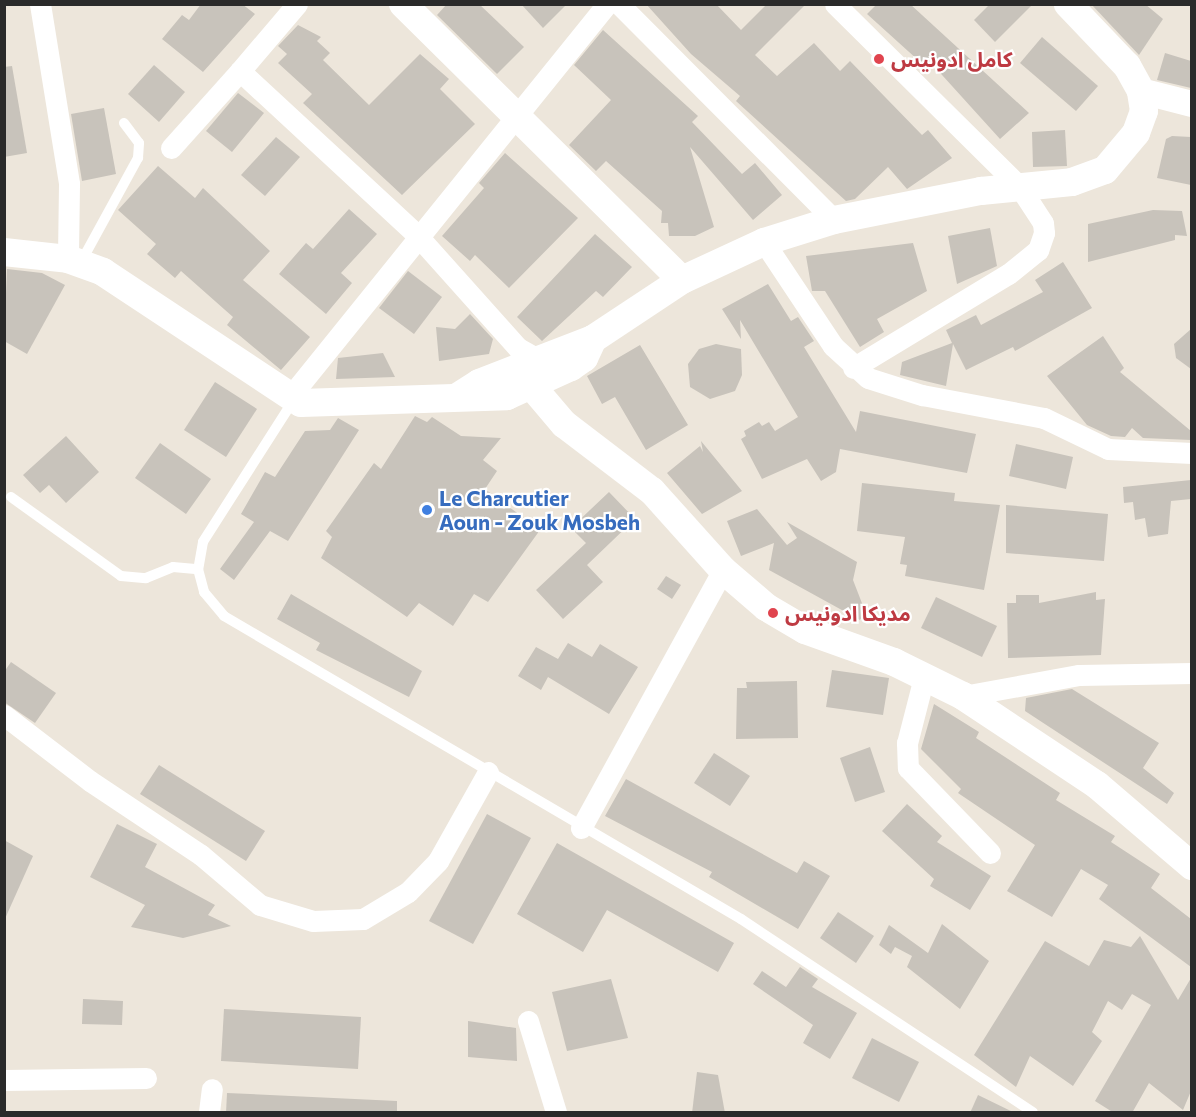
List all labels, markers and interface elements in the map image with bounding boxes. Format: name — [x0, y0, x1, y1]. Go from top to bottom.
place label: كامل ادونيس — [891, 46, 1013, 72]
marker: كامل ادونيس — [872, 52, 886, 66]
place label: Le Charcutier Aoun - Zouk Mosbeh — [439, 485, 640, 535]
marker: Le Charcutier Aoun - Zouk Mosbeh — [420, 503, 434, 517]
place label: مديكا ادونيس — [785, 600, 911, 626]
marker: مديكا ادونيس — [766, 606, 780, 620]

